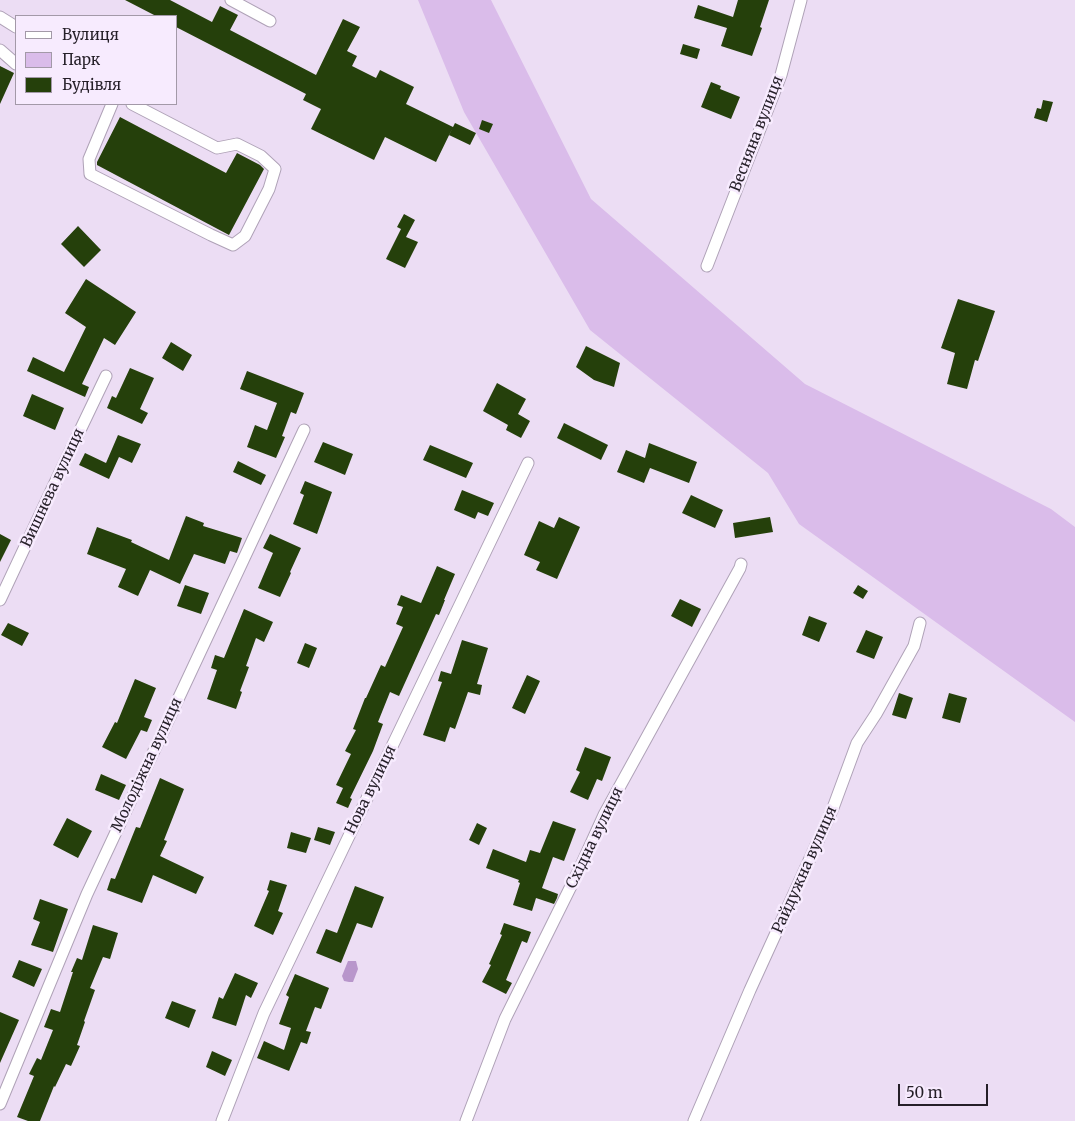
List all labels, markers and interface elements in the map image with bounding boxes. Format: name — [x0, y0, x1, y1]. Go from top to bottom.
legend — [15, 15, 178, 105]
text: Вулиця — [62, 25, 119, 44]
text: Парк — [62, 50, 100, 69]
street label: Весняна вулиця — [727, 73, 787, 195]
text: Будівля — [62, 75, 121, 94]
street label: Вишнева вулиця — [18, 426, 88, 550]
street label: Молодіжна вулиця — [108, 695, 186, 835]
street label: Нова вулиця — [342, 743, 400, 837]
street label: Східна вулиця — [563, 784, 627, 892]
street label: Райдужна вулиця — [769, 804, 841, 936]
scale bar — [900, 1074, 990, 1106]
text: 50 m — [906, 1083, 943, 1102]

